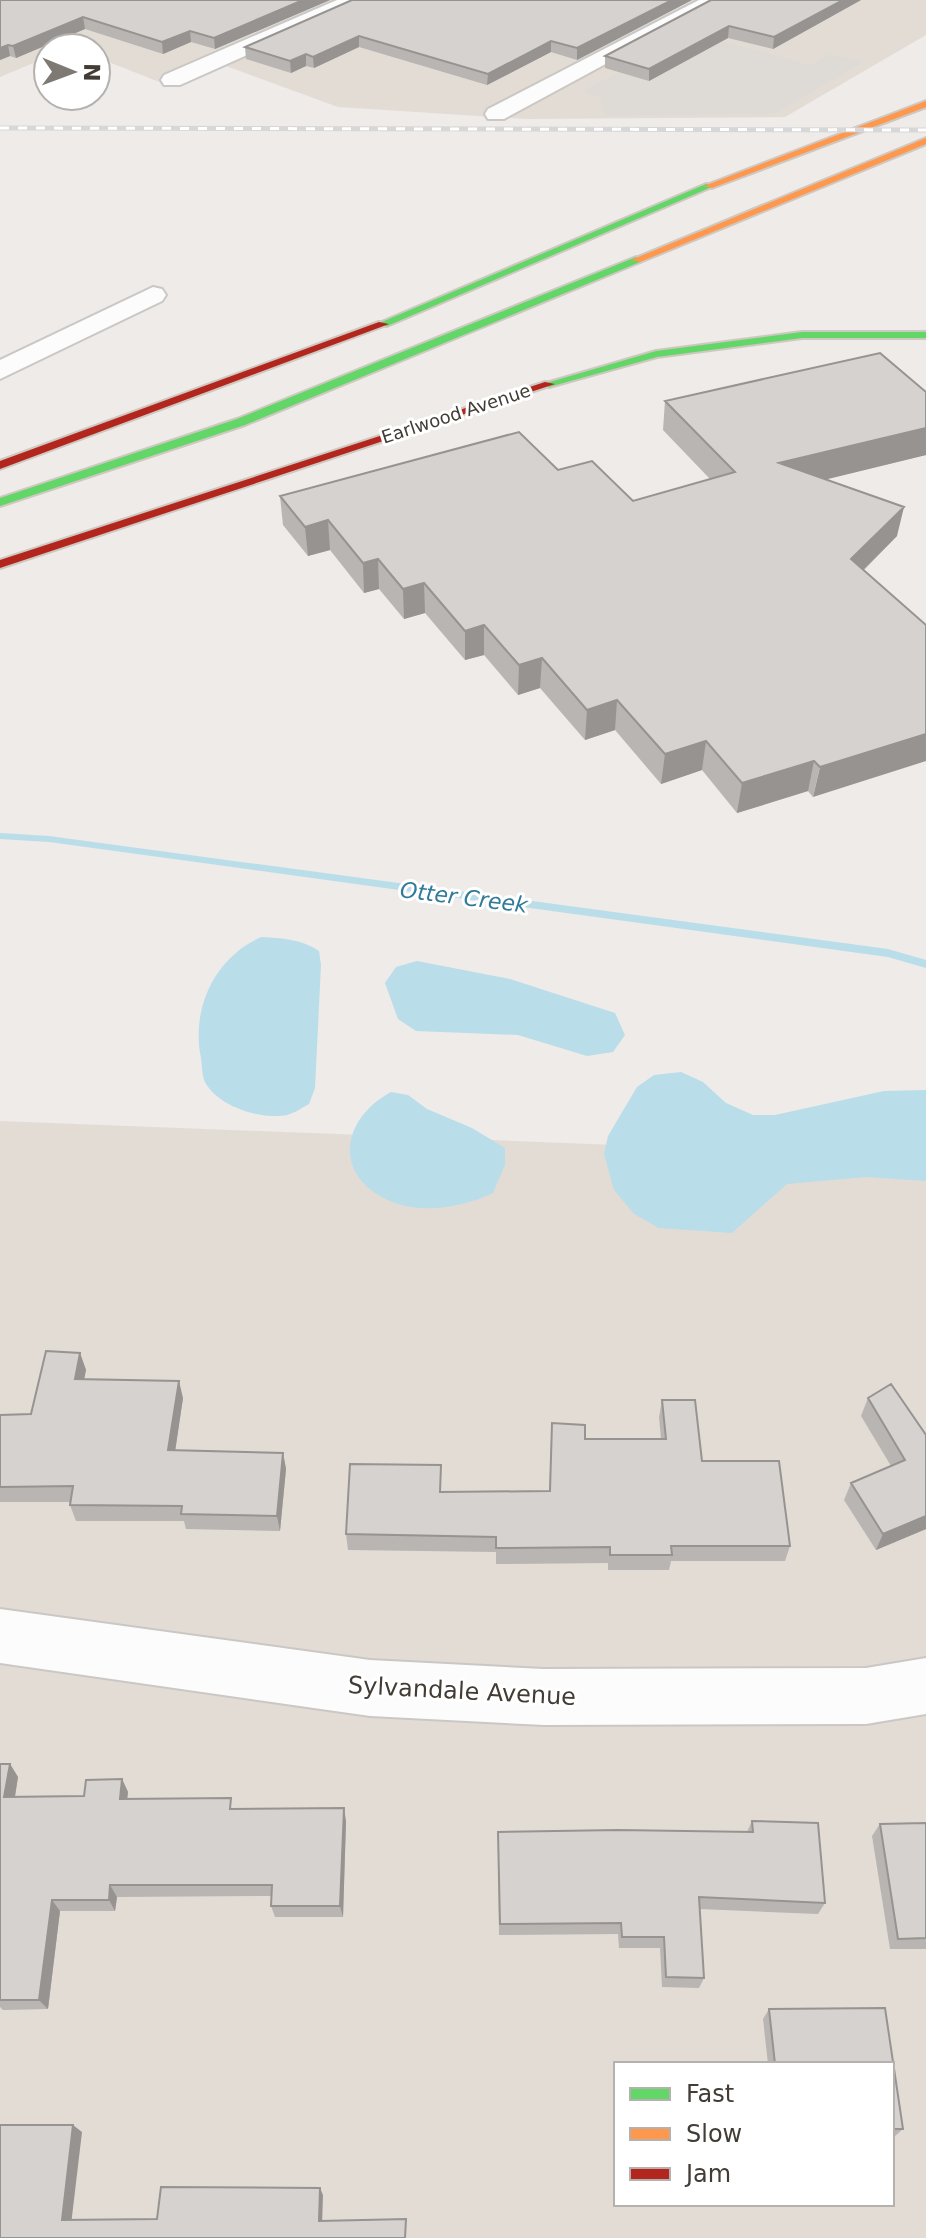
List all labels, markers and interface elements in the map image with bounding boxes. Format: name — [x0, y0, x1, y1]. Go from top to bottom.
north arrow — [32, 32, 112, 112]
text: N — [79, 63, 104, 82]
street label: Earlwood Avenue — [379, 380, 533, 448]
water label: Otter Creek — [399, 877, 530, 918]
street label: Sylvandale Avenue — [347, 1671, 577, 1711]
legend — [614, 2062, 894, 2206]
text: Fast — [686, 2080, 734, 2108]
text: Slow — [686, 2120, 742, 2148]
text: Jam — [684, 2160, 731, 2188]

